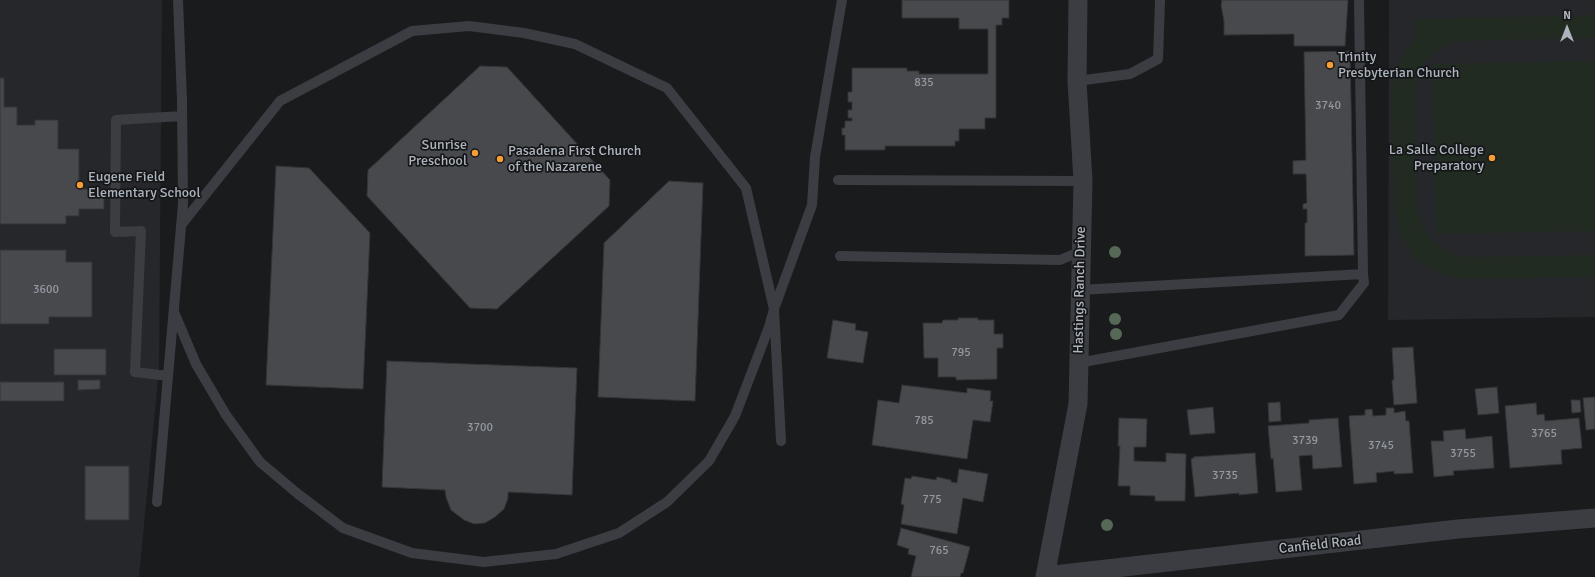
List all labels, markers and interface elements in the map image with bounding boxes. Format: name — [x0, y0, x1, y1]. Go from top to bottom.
north arrow — [1547, 8, 1587, 48]
text: N — [1563, 9, 1571, 22]
place label: Trinity Presbyterian Church — [1338, 49, 1459, 82]
marker: Trinity Presbyterian Church — [1325, 60, 1335, 70]
house number: 835 — [914, 76, 934, 90]
house number: 3740 — [1315, 99, 1341, 113]
place label: Sunrise Preschool — [408, 137, 467, 170]
place label: La Salle College Preparatory — [1389, 142, 1484, 174]
place label: Pasadena First Church of the Nazarene — [508, 143, 641, 176]
marker: Sunrise Preschool — [470, 148, 480, 158]
marker: La Salle College Preparatory — [1487, 153, 1497, 163]
marker: Pasadena First Church of the Nazarene — [495, 154, 505, 164]
place label: Eugene Field Elementary School — [88, 169, 201, 202]
marker: Eugene Field Elementary School — [75, 180, 85, 190]
street label: Hastings Ranch Drive — [1070, 226, 1090, 354]
house number: 3600 — [33, 283, 59, 297]
house number: 795 — [951, 346, 971, 360]
house number: 785 — [914, 414, 934, 428]
house number: 3700 — [467, 421, 493, 435]
house number: 3765 — [1531, 427, 1557, 441]
house number: 3739 — [1292, 434, 1318, 448]
house number: 3745 — [1368, 439, 1394, 453]
house number: 3755 — [1450, 447, 1476, 461]
house number: 3735 — [1212, 469, 1238, 483]
house number: 775 — [922, 493, 942, 507]
street label: Canfield Road — [1278, 532, 1362, 558]
house number: 765 — [929, 544, 949, 558]

